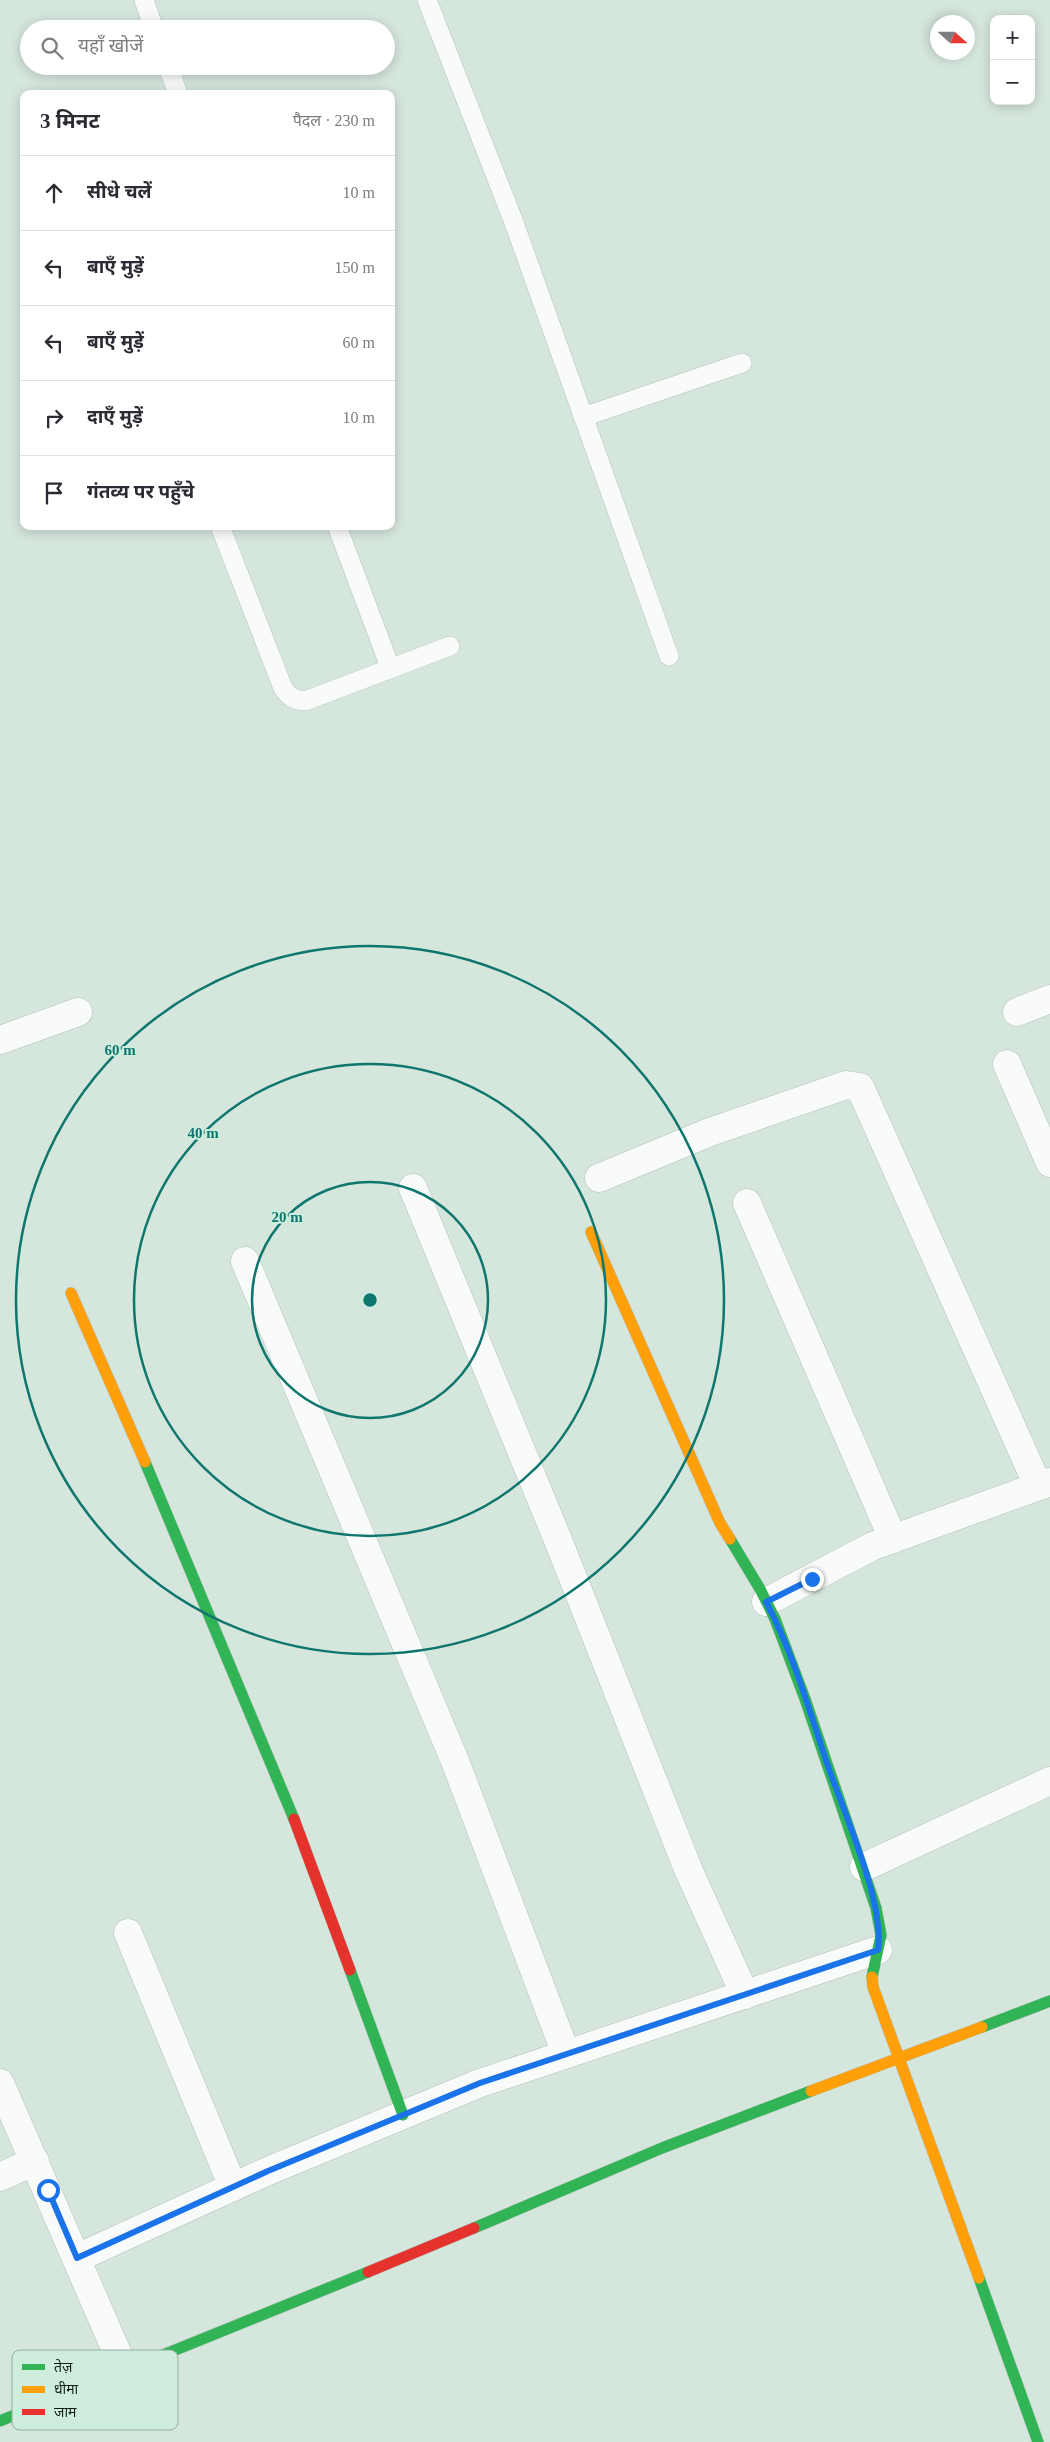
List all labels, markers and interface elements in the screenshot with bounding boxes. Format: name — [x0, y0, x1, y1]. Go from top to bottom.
north arrow — [930, 15, 975, 60]
map controls — [990, 15, 1035, 105]
button: + — [990, 15, 1035, 60]
search box — [20, 20, 395, 75]
icon: search — [38, 34, 66, 62]
text: यहाँ खोजें — [78, 35, 143, 56]
button: − — [990, 60, 1035, 105]
text: 3 मिनट — [40, 109, 100, 133]
text: पैदल · 230 m — [293, 112, 375, 129]
icon: ahead — [40, 179, 68, 207]
text: सीधे चलें — [87, 181, 152, 202]
text: 10 m — [343, 184, 375, 201]
icon: left — [40, 254, 68, 282]
text: बाएँ मुड़ें — [87, 256, 144, 277]
text: 150 m — [335, 259, 375, 276]
icon: left — [40, 329, 68, 357]
text: बाएँ मुड़ें — [87, 331, 144, 352]
text: 60 m — [343, 334, 375, 351]
icon: right — [40, 404, 68, 432]
text: दाएँ मुड़ें — [87, 406, 143, 427]
text: 10 m — [343, 409, 375, 426]
icon: arrive — [40, 479, 68, 507]
text: गंतव्य पर पहुँचे — [87, 481, 194, 502]
text: 60 m — [104, 1042, 136, 1058]
text: 40 m — [187, 1125, 219, 1141]
text: 20 m — [271, 1209, 303, 1225]
centre of rings — [361, 1291, 379, 1309]
route end — [801, 1568, 824, 1591]
route start — [37, 2179, 60, 2202]
legend — [12, 2350, 178, 2430]
text: तेज़ — [54, 2358, 73, 2375]
text: धीमा — [54, 2381, 79, 2397]
text: जाम — [54, 2405, 77, 2420]

